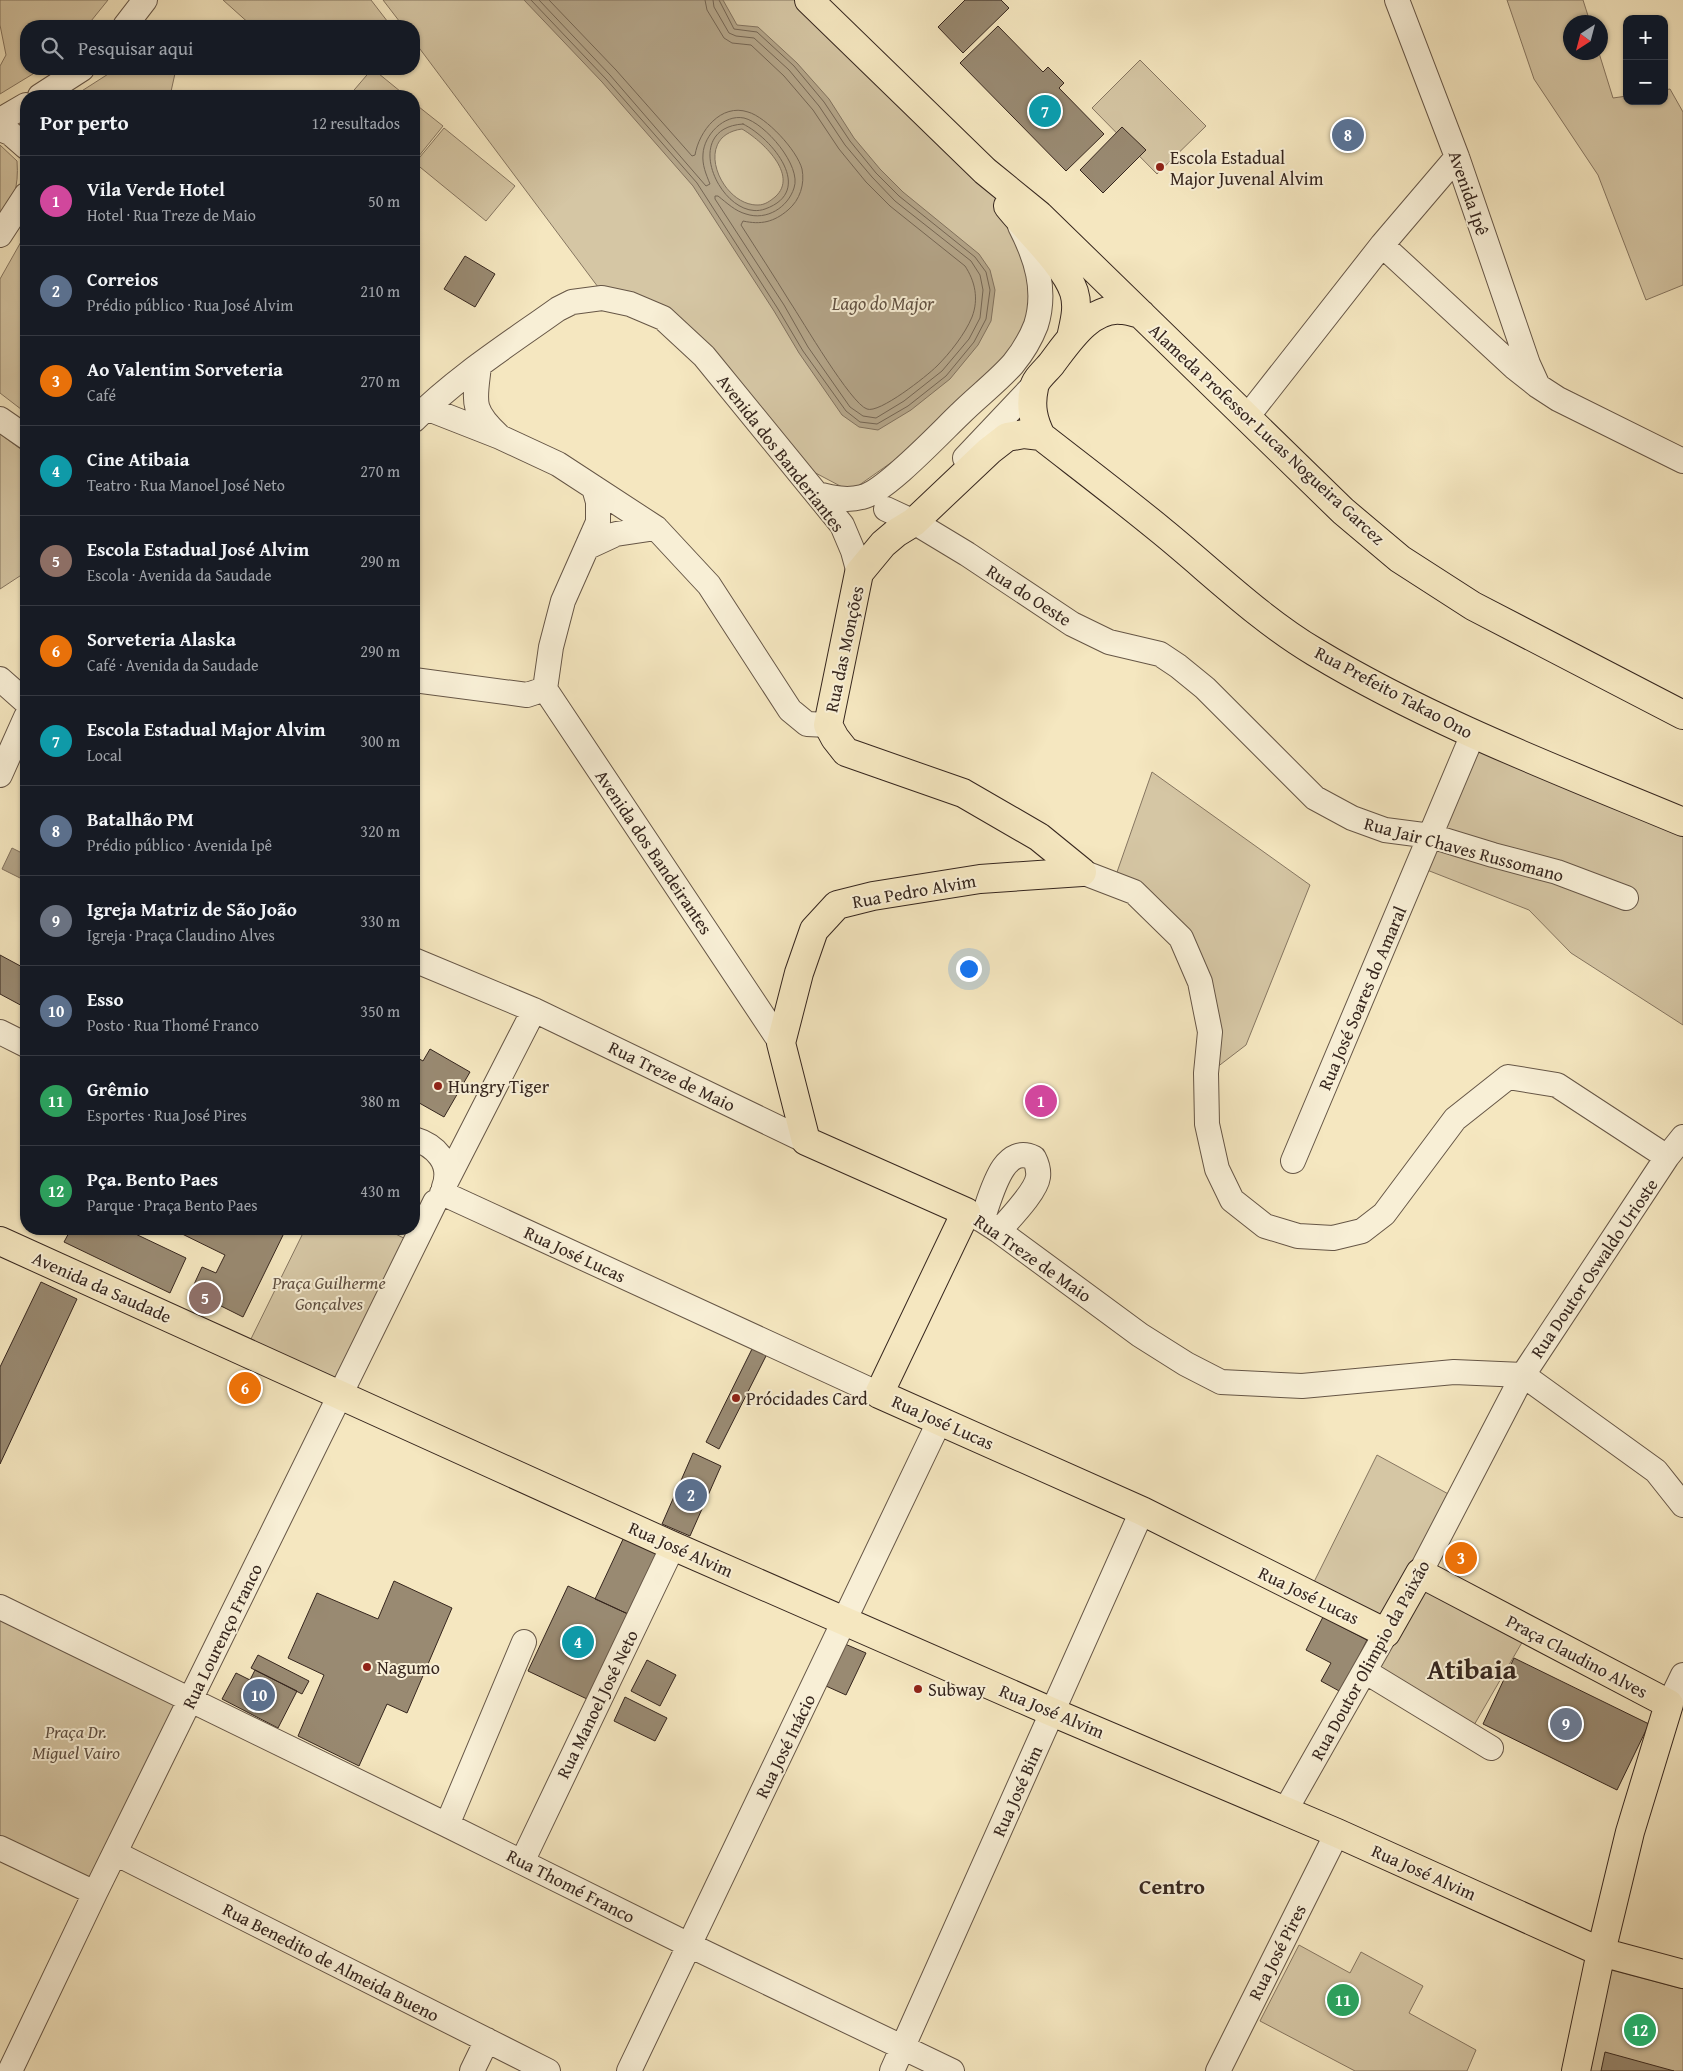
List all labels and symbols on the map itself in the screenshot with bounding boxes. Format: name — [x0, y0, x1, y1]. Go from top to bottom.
north arrow — [1563, 15, 1608, 60]
pin: 7 — [1029, 92, 1061, 130]
pin: 8 — [1332, 116, 1364, 154]
place label: Escola Estadual Major Juvenal Alvim — [1170, 144, 1324, 192]
street label: Avenida Ipê — [1442, 147, 1496, 239]
marker: Escola Estadual Major Juvenal Alvim — [1154, 161, 1166, 173]
water label: Lago do Major — [831, 289, 935, 317]
street label: Alameda Professor Lucas Nogueira Garcez — [1143, 317, 1391, 551]
street label: Avenida dos Banderiantes — [711, 368, 851, 538]
street label: Rua do Oeste — [981, 557, 1077, 633]
street label: Rua das Monções — [817, 583, 871, 715]
street label: Rua Prefeito Takao Ono — [1310, 639, 1478, 745]
street label: Avenida dos Bandeirantes — [589, 764, 719, 940]
street label: Rua Jair Chaves Russomano — [1361, 809, 1567, 889]
street label: Rua Pedro Alvim — [850, 867, 978, 915]
street label: Rua José Soares do Amaral — [1311, 902, 1413, 1094]
your location — [956, 956, 982, 982]
street label: Rua Treze de Maio — [604, 1034, 740, 1118]
place label: Hungry Tiger — [448, 1073, 550, 1100]
marker: Hungry Tiger — [432, 1080, 444, 1092]
pin: 1 — [1025, 1082, 1057, 1120]
street label: Rua Doutor Oswaldo Urioste — [1524, 1173, 1664, 1363]
street label: Rua Treze de Maio — [969, 1207, 1097, 1309]
street label: Rua José Lucas — [520, 1219, 630, 1289]
street label: Avenida da Saudade — [28, 1244, 176, 1330]
park label: Praça Guilherme Gonçalves — [271, 1269, 386, 1317]
pin: 5 — [189, 1279, 221, 1317]
pin: 6 — [229, 1369, 261, 1407]
place label: Prócidades Card — [746, 1385, 868, 1412]
street label: Rua José Lucas — [888, 1387, 998, 1457]
marker: Prócidades Card — [730, 1392, 742, 1404]
pin: 2 — [675, 1476, 707, 1514]
street label: Rua José Alvim — [624, 1514, 738, 1584]
pin: 3 — [1445, 1539, 1477, 1577]
street label: Rua Doutor Olimpio da Paixão — [1304, 1555, 1436, 1765]
street label: Rua Lourenço Franco — [175, 1559, 269, 1713]
street label: Rua José Lucas — [1254, 1559, 1364, 1631]
street label: Praça Claudino Alves — [1501, 1607, 1653, 1705]
pin: 4 — [562, 1623, 594, 1661]
street label: Rua Manoel José Neto — [549, 1625, 645, 1783]
district label: Atibaia — [1427, 1648, 1518, 1689]
place label: Nagumo — [377, 1654, 440, 1681]
marker: Nagumo — [361, 1661, 373, 1673]
pin: 10 — [243, 1676, 275, 1714]
place label: Subway — [928, 1676, 986, 1703]
street label: Rua José Alvim — [995, 1677, 1109, 1745]
marker: Subway — [912, 1683, 924, 1695]
street label: Rua José Inácio — [748, 1689, 822, 1803]
pin: 9 — [1550, 1705, 1582, 1743]
park label: Praça Dr. Miguel Vairo — [32, 1718, 120, 1766]
street label: Rua José Bim — [985, 1741, 1049, 1841]
street label: Rua José Alvim — [1367, 1837, 1481, 1907]
street label: Rua Thomé Franco — [502, 1842, 640, 1930]
district label: Centro — [1139, 1870, 1205, 1902]
street label: Rua Benedito de Almeida Bueno — [218, 1896, 444, 2028]
street label: Rua José Pires — [1241, 1899, 1313, 2005]
pin: 11 — [1327, 1981, 1359, 2019]
pin: 12 — [1624, 2011, 1656, 2049]

